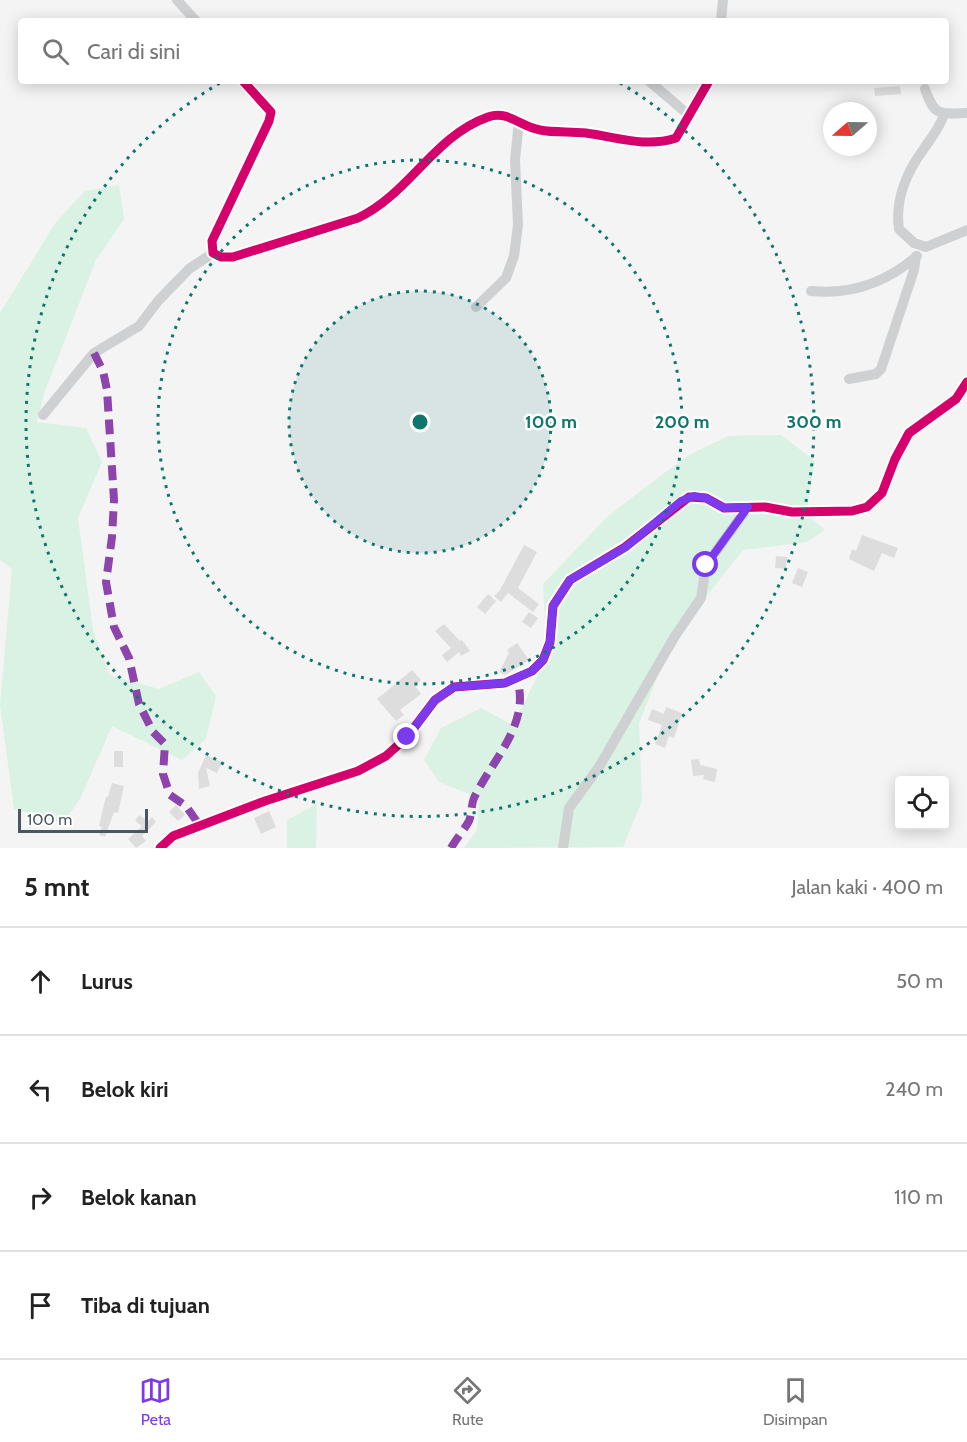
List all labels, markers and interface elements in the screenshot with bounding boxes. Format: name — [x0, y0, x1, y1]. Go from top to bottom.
search box — [18, 18, 949, 84]
icon: search — [39, 35, 72, 68]
text: Cari di sini — [87, 38, 180, 65]
north arrow — [823, 102, 877, 156]
text: 100 m — [525, 411, 577, 433]
text: 200 m — [655, 411, 709, 433]
text: 300 m — [787, 411, 841, 433]
centre of rings — [410, 412, 430, 432]
route start — [692, 551, 718, 577]
route end — [393, 723, 419, 749]
map controls — [895, 776, 949, 830]
button: locate — [895, 776, 949, 830]
scale bar — [18, 806, 148, 834]
text: 100 m — [27, 810, 72, 829]
text: 5 mnt — [24, 871, 90, 903]
text: Jalan kaki · 400 m — [792, 875, 943, 899]
icon: ahead — [24, 965, 57, 998]
text: Lurus — [81, 968, 133, 995]
text: 50 m — [896, 969, 943, 993]
icon: left — [24, 1073, 57, 1106]
text: Belok kiri — [81, 1076, 168, 1103]
text: 240 m — [885, 1077, 943, 1101]
icon: right — [24, 1181, 57, 1214]
text: Belok kanan — [81, 1184, 197, 1211]
text: 110 m — [894, 1185, 943, 1209]
icon: arrive — [24, 1289, 57, 1322]
text: Tiba di tujuan — [81, 1292, 210, 1319]
tab: Peta — [139, 1374, 172, 1429]
tab: Rute — [451, 1374, 484, 1429]
tab: Disimpan — [763, 1374, 828, 1429]

